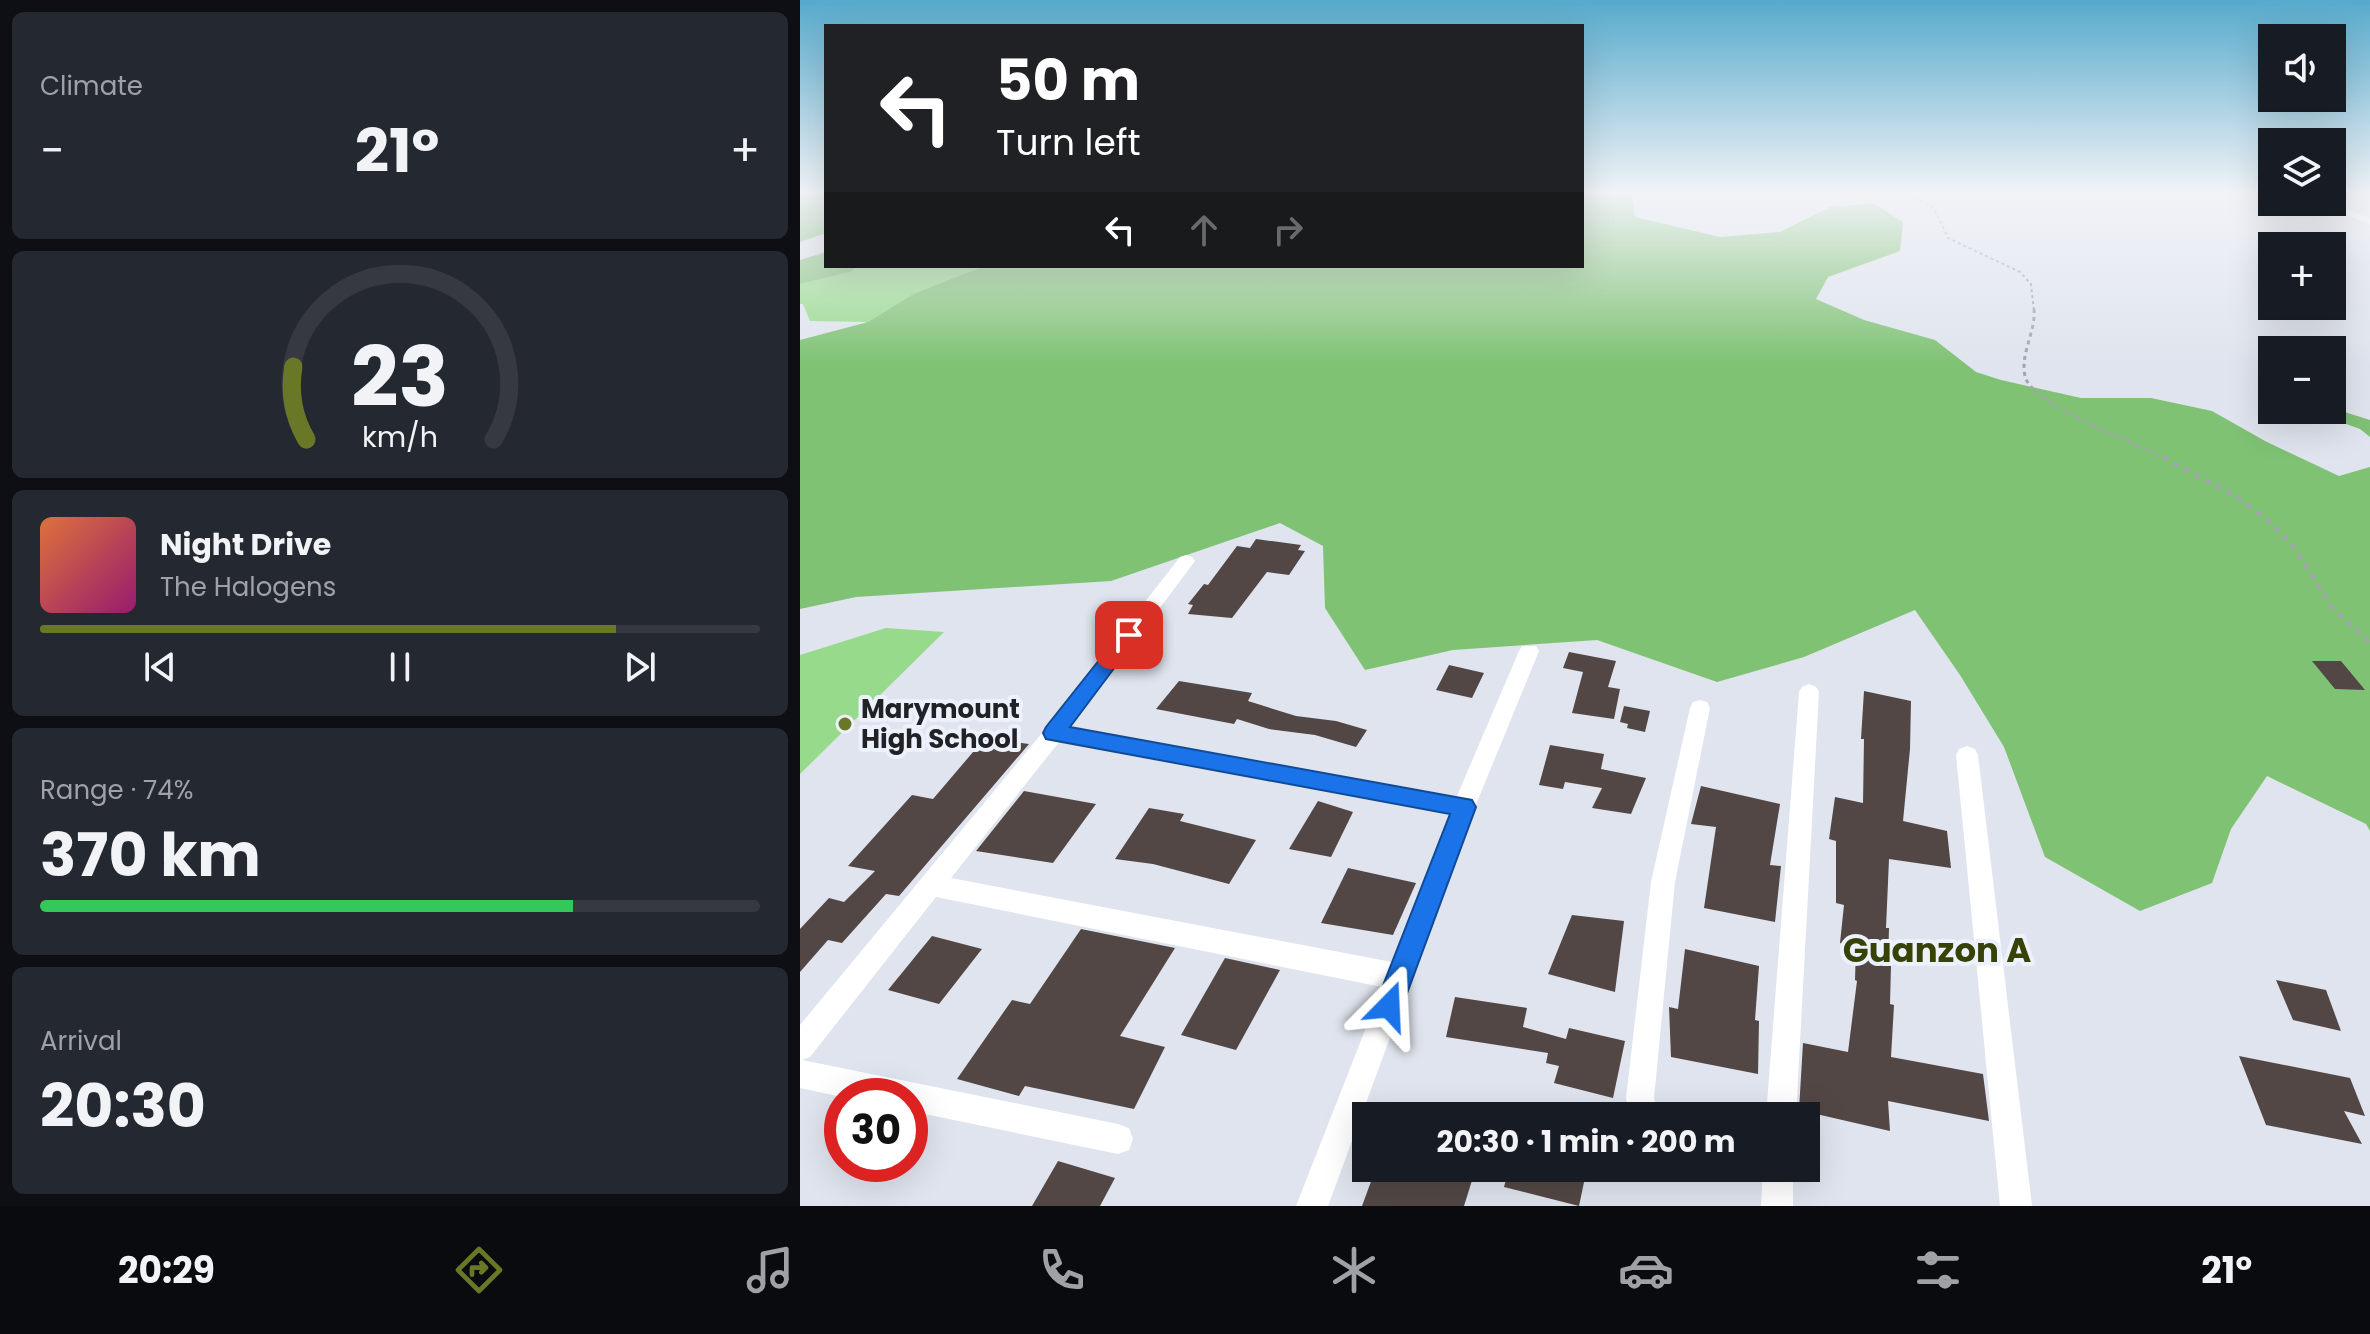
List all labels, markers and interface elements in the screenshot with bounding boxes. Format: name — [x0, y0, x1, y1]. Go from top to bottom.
map controls — [2258, 24, 2346, 424]
button: sound — [2258, 24, 2346, 112]
text: 50 m — [996, 41, 1140, 120]
icon: left — [864, 56, 968, 160]
text: Climate — [40, 68, 143, 104]
text: 21° — [355, 109, 439, 193]
text: Turn left — [996, 117, 1141, 168]
text: − — [40, 120, 64, 181]
text: + — [730, 120, 760, 181]
button: layers — [2258, 128, 2346, 216]
icon: left — [1098, 208, 1142, 252]
icon: ahead — [1182, 208, 1226, 252]
icon: right — [1266, 208, 1310, 252]
button: + — [2258, 232, 2346, 320]
text: 23 — [351, 319, 449, 435]
button: − — [2258, 336, 2346, 424]
text: km/h — [362, 417, 438, 457]
text: Night Drive — [160, 523, 331, 566]
text: The Halogens — [160, 569, 336, 605]
pin — [1095, 601, 1163, 669]
icon: arrive — [1107, 613, 1151, 657]
icon: previous — [138, 645, 182, 689]
icon: pause — [378, 645, 422, 689]
icon: next — [618, 645, 662, 689]
place label: Marymount High School — [861, 691, 1020, 757]
marker: Marymount High School — [836, 715, 854, 733]
text: Range · 74% — [40, 772, 193, 808]
text: 370 km — [40, 813, 261, 897]
district label: Guanzon A — [1843, 926, 2031, 974]
position arrow — [1347, 964, 1431, 1048]
text: Arrival — [40, 1023, 122, 1059]
text: 20:30 — [40, 1064, 206, 1148]
speed limit sign: 30 — [824, 1078, 928, 1182]
text: 20:30 · 1 min · 200 m — [1436, 1120, 1736, 1163]
icon: directions — [451, 1242, 507, 1298]
icon: music — [742, 1242, 798, 1298]
icon: phone — [1034, 1242, 1090, 1298]
icon: climate — [1326, 1242, 1382, 1298]
icon: car — [1618, 1242, 1674, 1298]
icon: filters — [1910, 1242, 1966, 1298]
text: 20:29 — [118, 1245, 215, 1296]
text: 21° — [2201, 1245, 2252, 1296]

